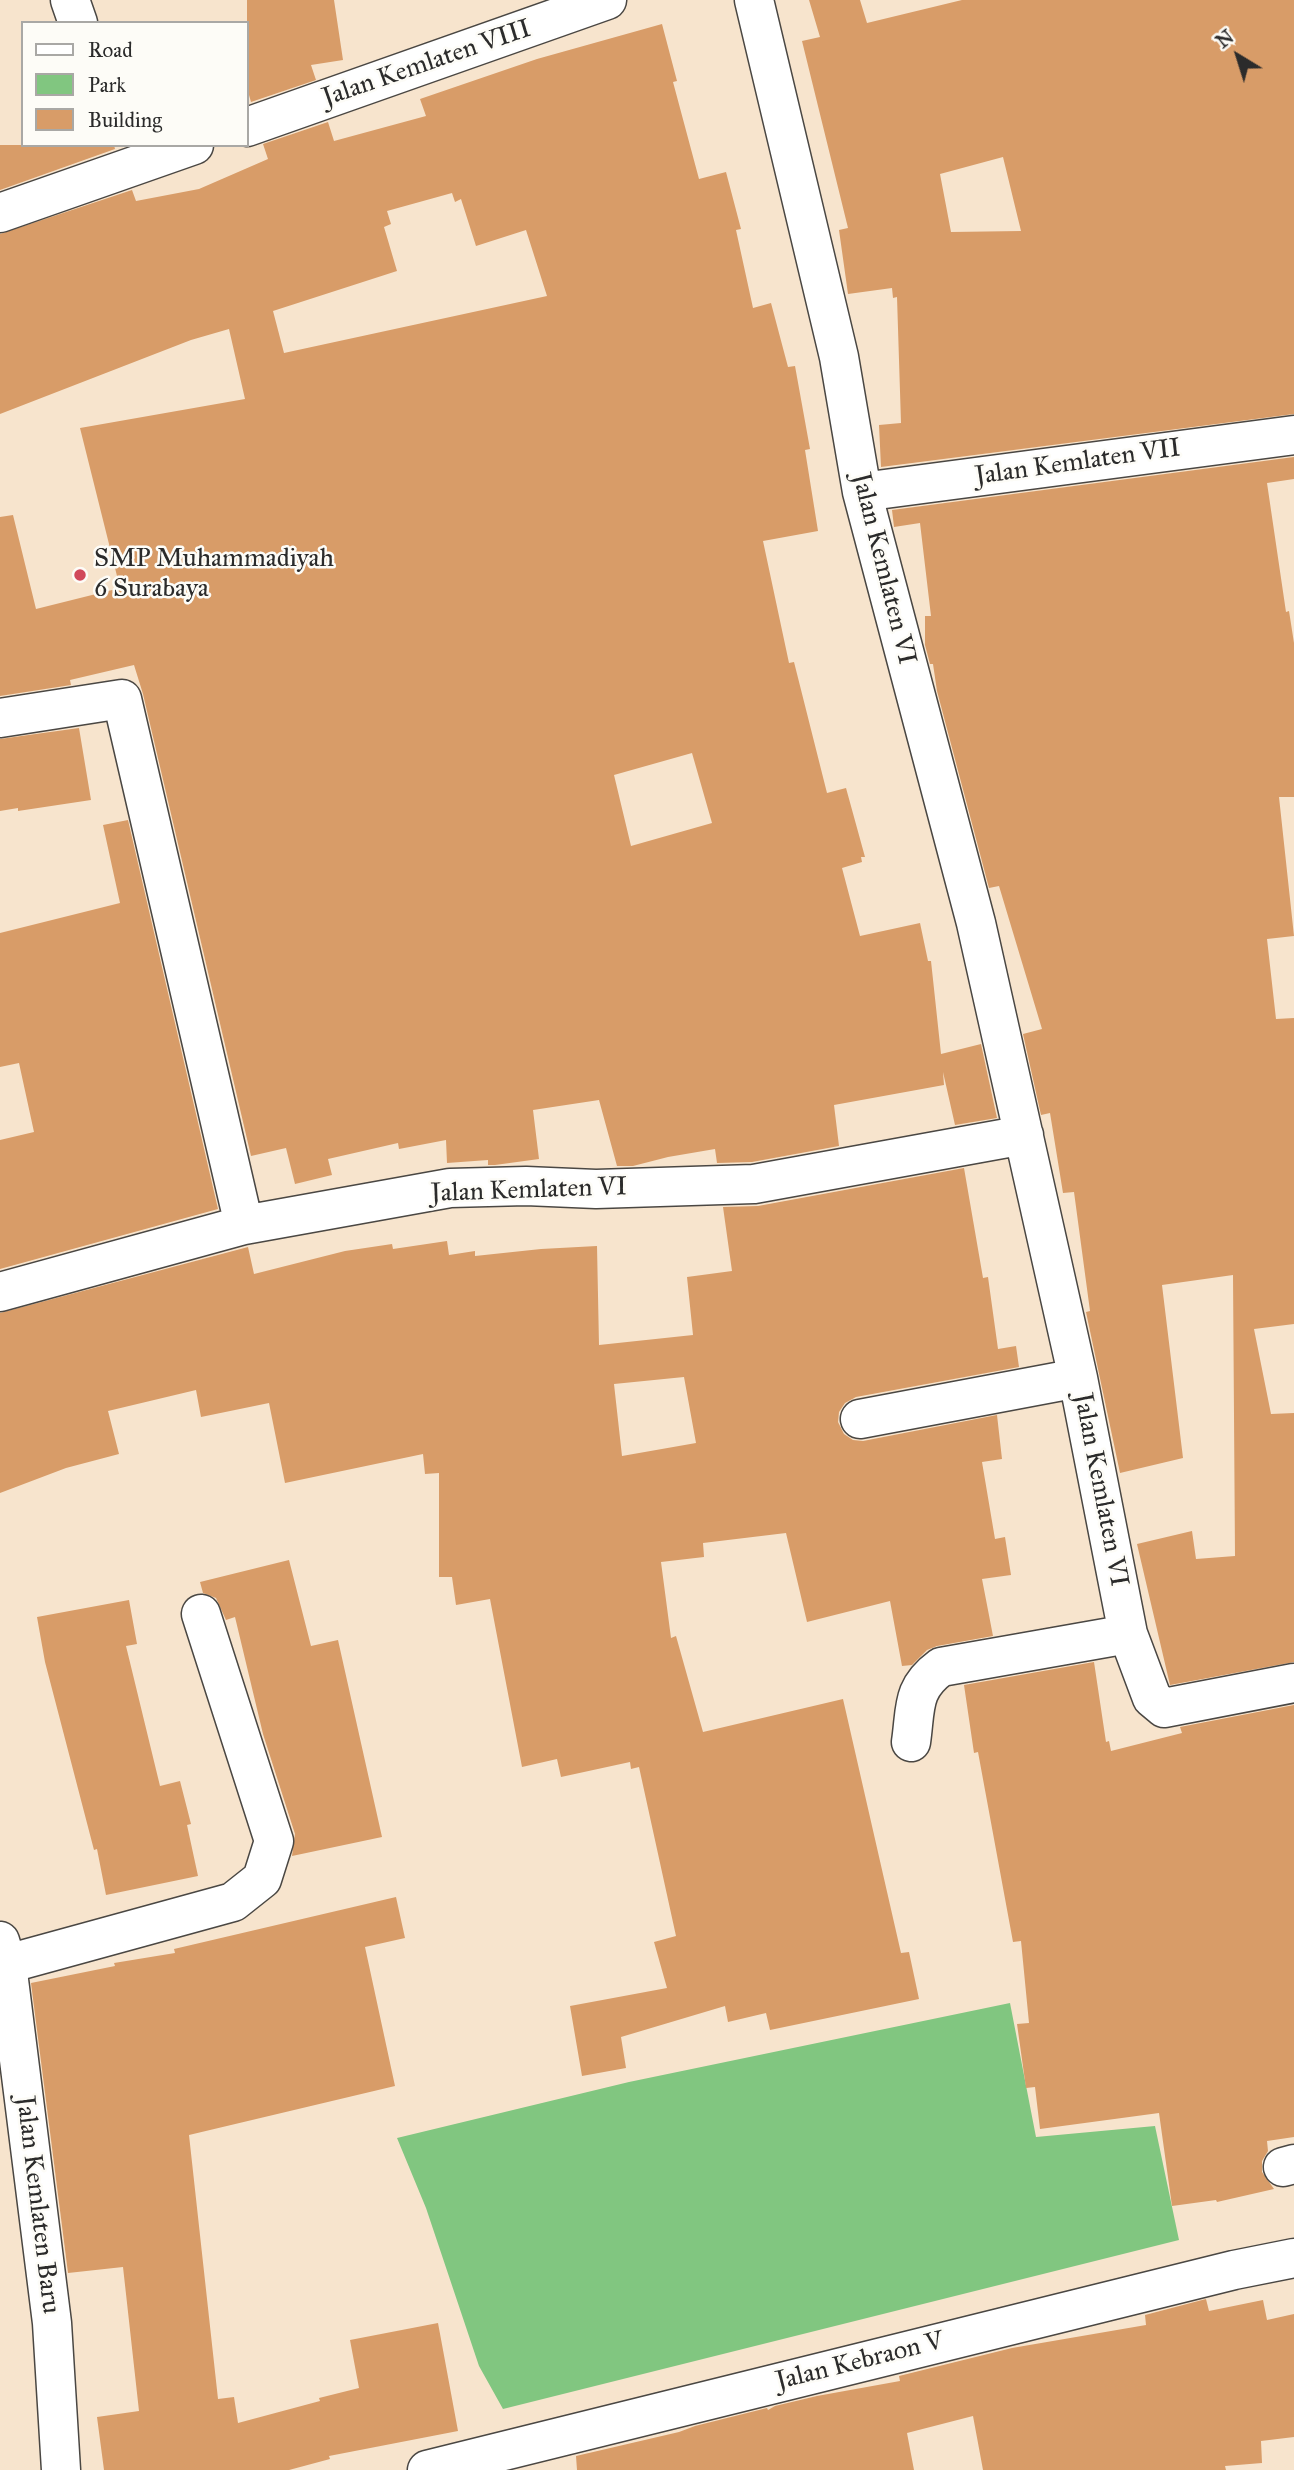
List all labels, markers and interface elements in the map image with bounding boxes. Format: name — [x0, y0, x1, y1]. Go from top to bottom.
street label: Jalan Kemlaten VIII — [319, 14, 535, 114]
legend — [21, 21, 248, 147]
north arrow — [1203, 21, 1273, 91]
text: N — [1211, 25, 1238, 53]
text: Road — [88, 37, 133, 63]
text: Park — [88, 72, 126, 98]
text: Building — [88, 107, 162, 133]
street label: Jalan Kemlaten VII — [973, 433, 1183, 493]
street label: Jalan Kemlaten VI — [844, 470, 922, 668]
place label: SMP Muhammadiyah 6 Surabaya — [94, 544, 334, 606]
marker: SMP Muhammadiyah 6 Surabaya — [72, 567, 88, 583]
street label: Jalan Kemlaten VI — [430, 1172, 628, 1210]
street label: Jalan Kemlaten VI — [1066, 1391, 1134, 1589]
street label: Jalan Kemlaten Baru — [8, 2094, 66, 2316]
street label: Jalan Kebraon V — [773, 2326, 947, 2398]

